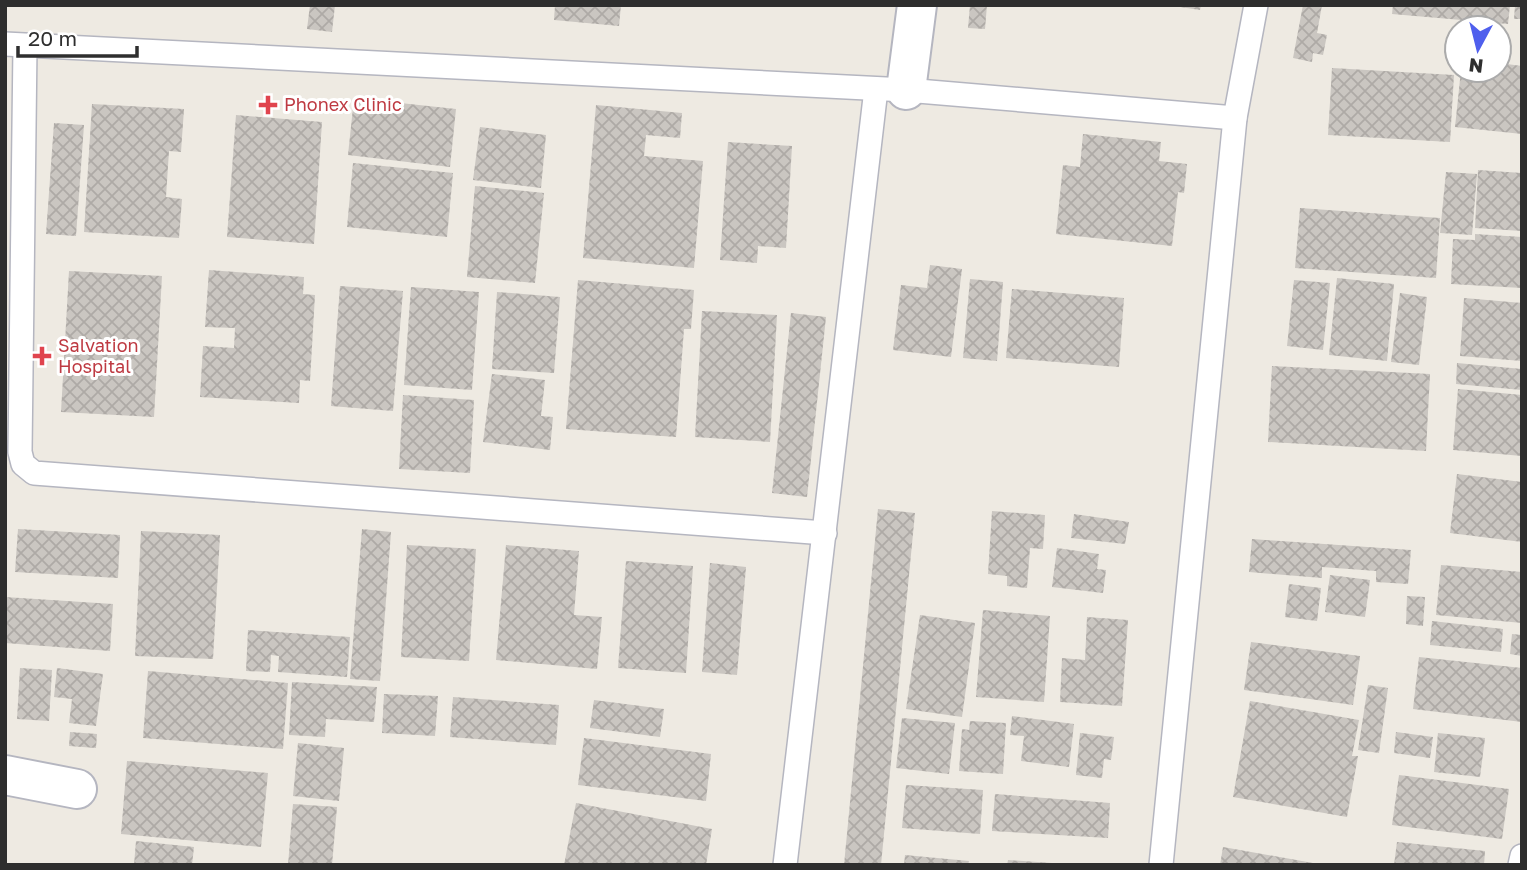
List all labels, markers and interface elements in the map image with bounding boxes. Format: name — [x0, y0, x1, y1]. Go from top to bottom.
scale bar — [18, 14, 136, 58]
north arrow — [1443, 14, 1513, 84]
text: 20 m — [28, 25, 77, 51]
text: N — [1467, 54, 1484, 79]
place label: Phonex Clinic — [284, 93, 402, 115]
marker: Phonex Clinic — [258, 95, 278, 115]
place label: Salvation Hospital — [58, 334, 139, 377]
marker: Salvation Hospital — [32, 346, 52, 366]

